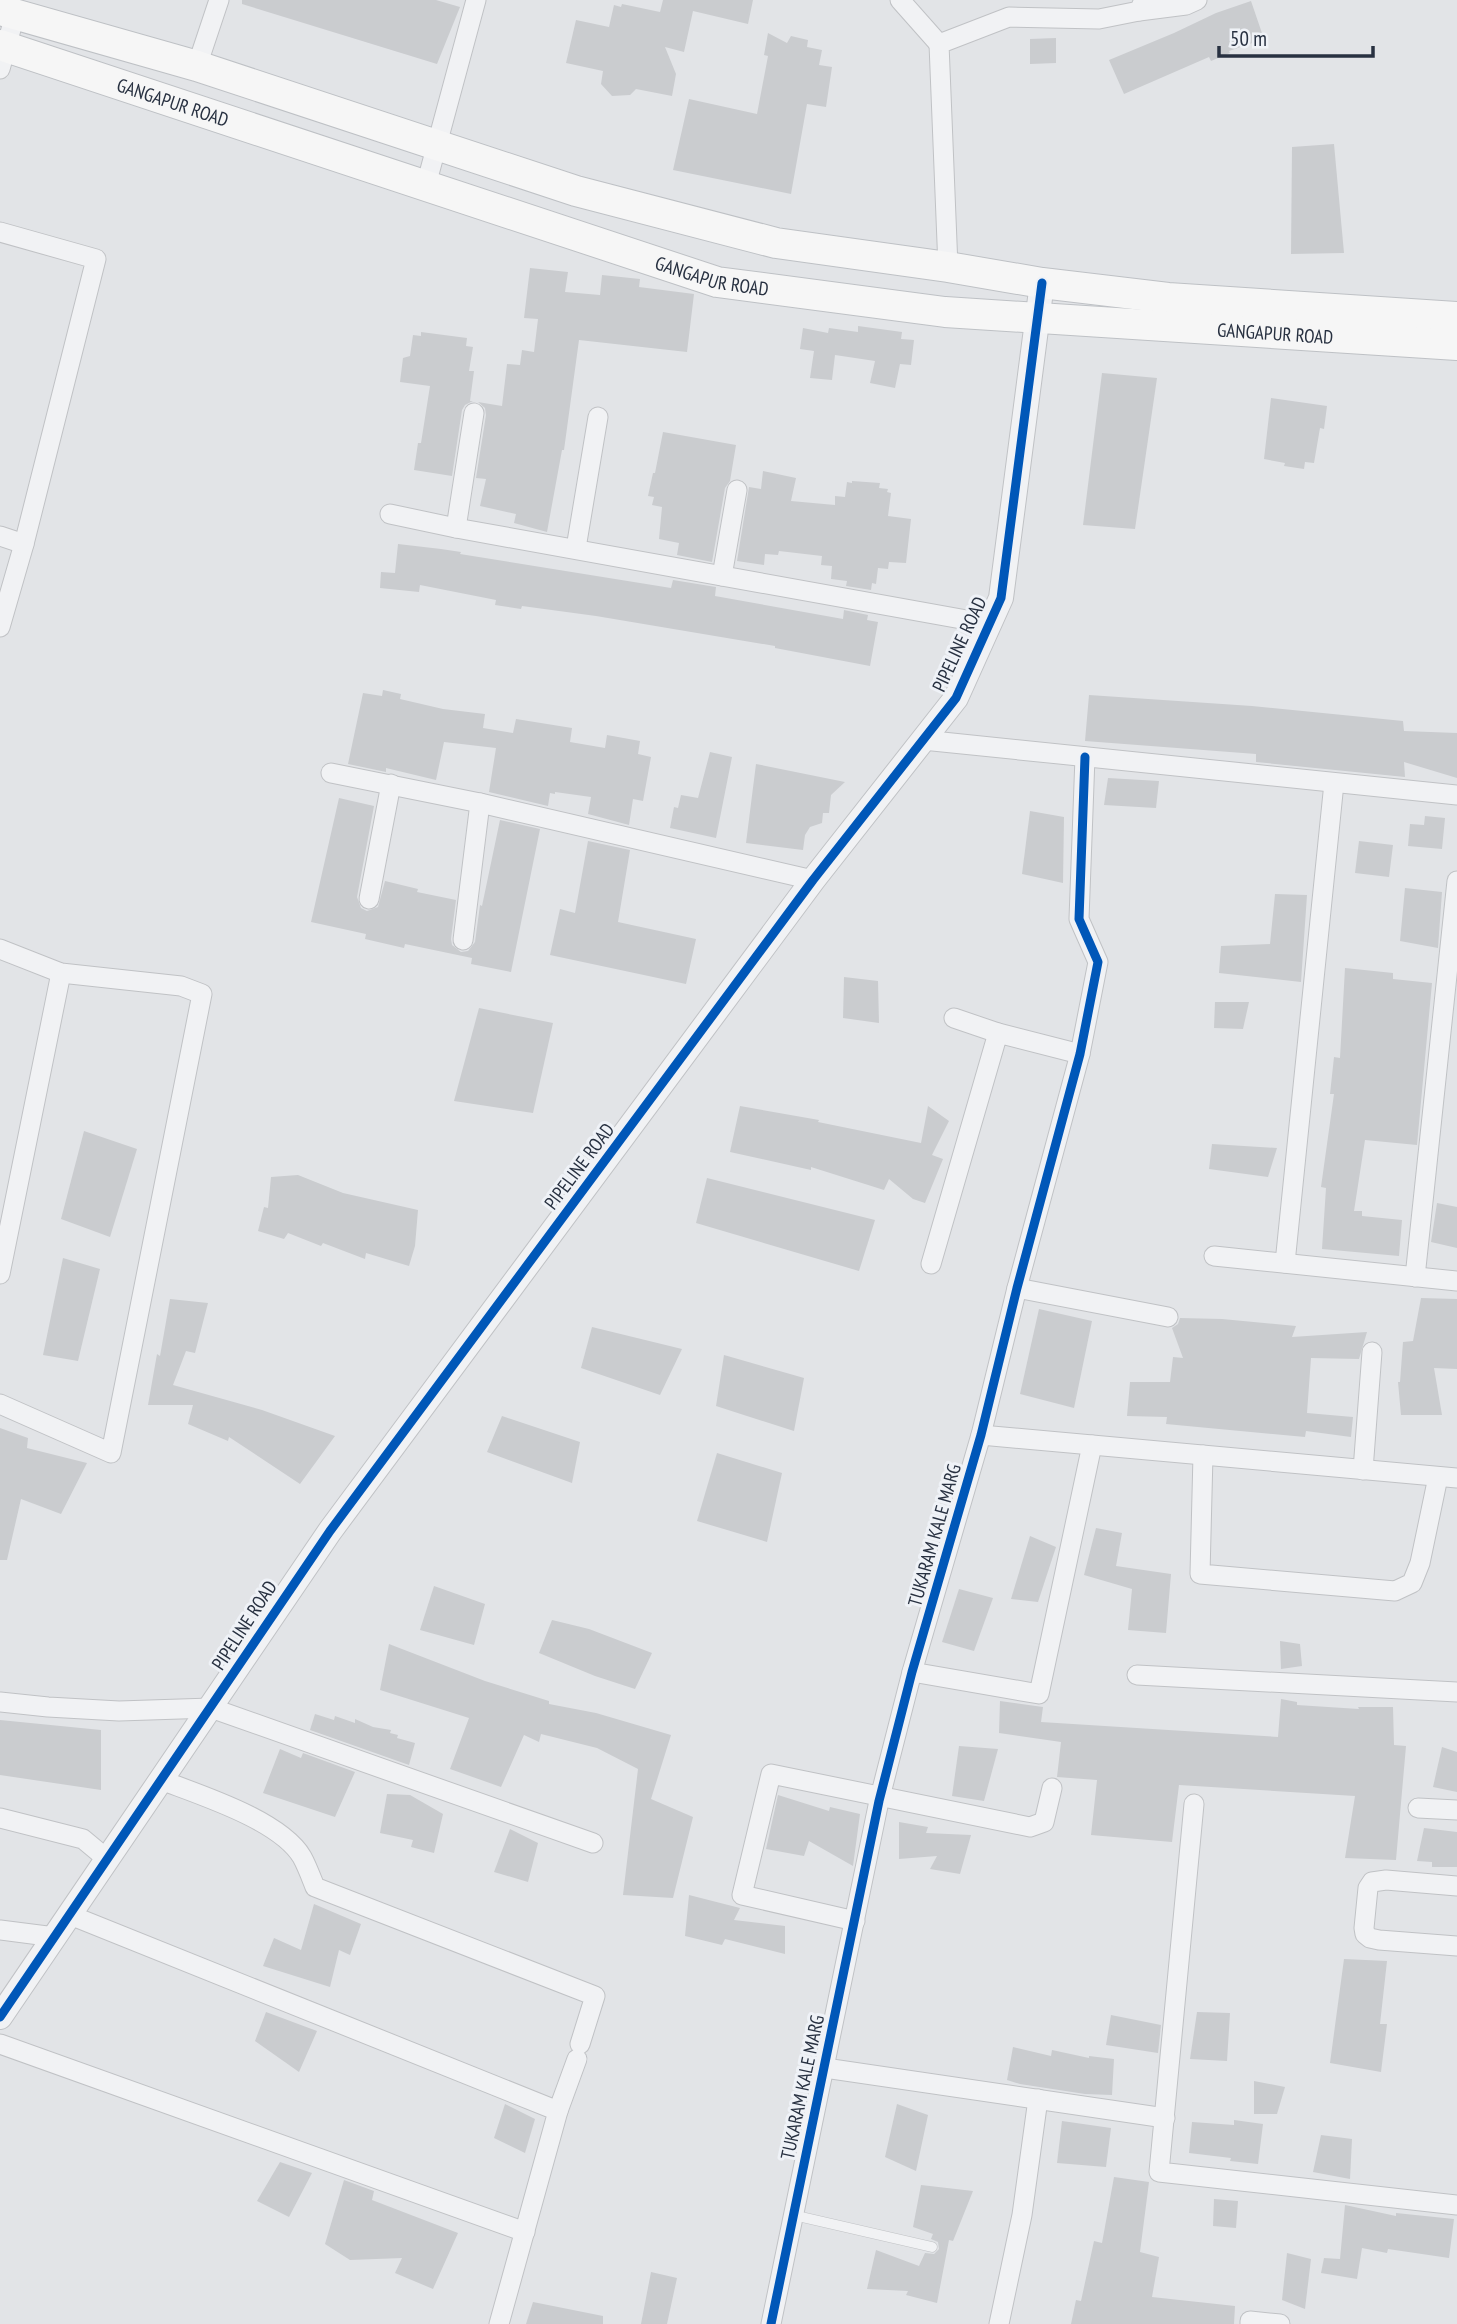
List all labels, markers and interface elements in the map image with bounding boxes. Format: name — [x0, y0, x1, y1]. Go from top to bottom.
scale bar — [1219, 14, 1373, 58]
text: 50 m — [1230, 25, 1267, 52]
street label: GANGAPUR ROAD — [114, 72, 232, 132]
street label: GANGAPUR ROAD — [652, 250, 770, 301]
street label: GANGAPUR ROAD — [1216, 318, 1334, 349]
street label: PIPELINE ROAD — [927, 593, 991, 695]
street label: PIPELINE ROAD — [539, 1118, 619, 1214]
street label: TUKARAM KALE MARG — [902, 1461, 966, 1609]
street label: PIPELINE ROAD — [206, 1576, 282, 1674]
street label: TUKARAM KALE MARG — [775, 2013, 829, 2161]

